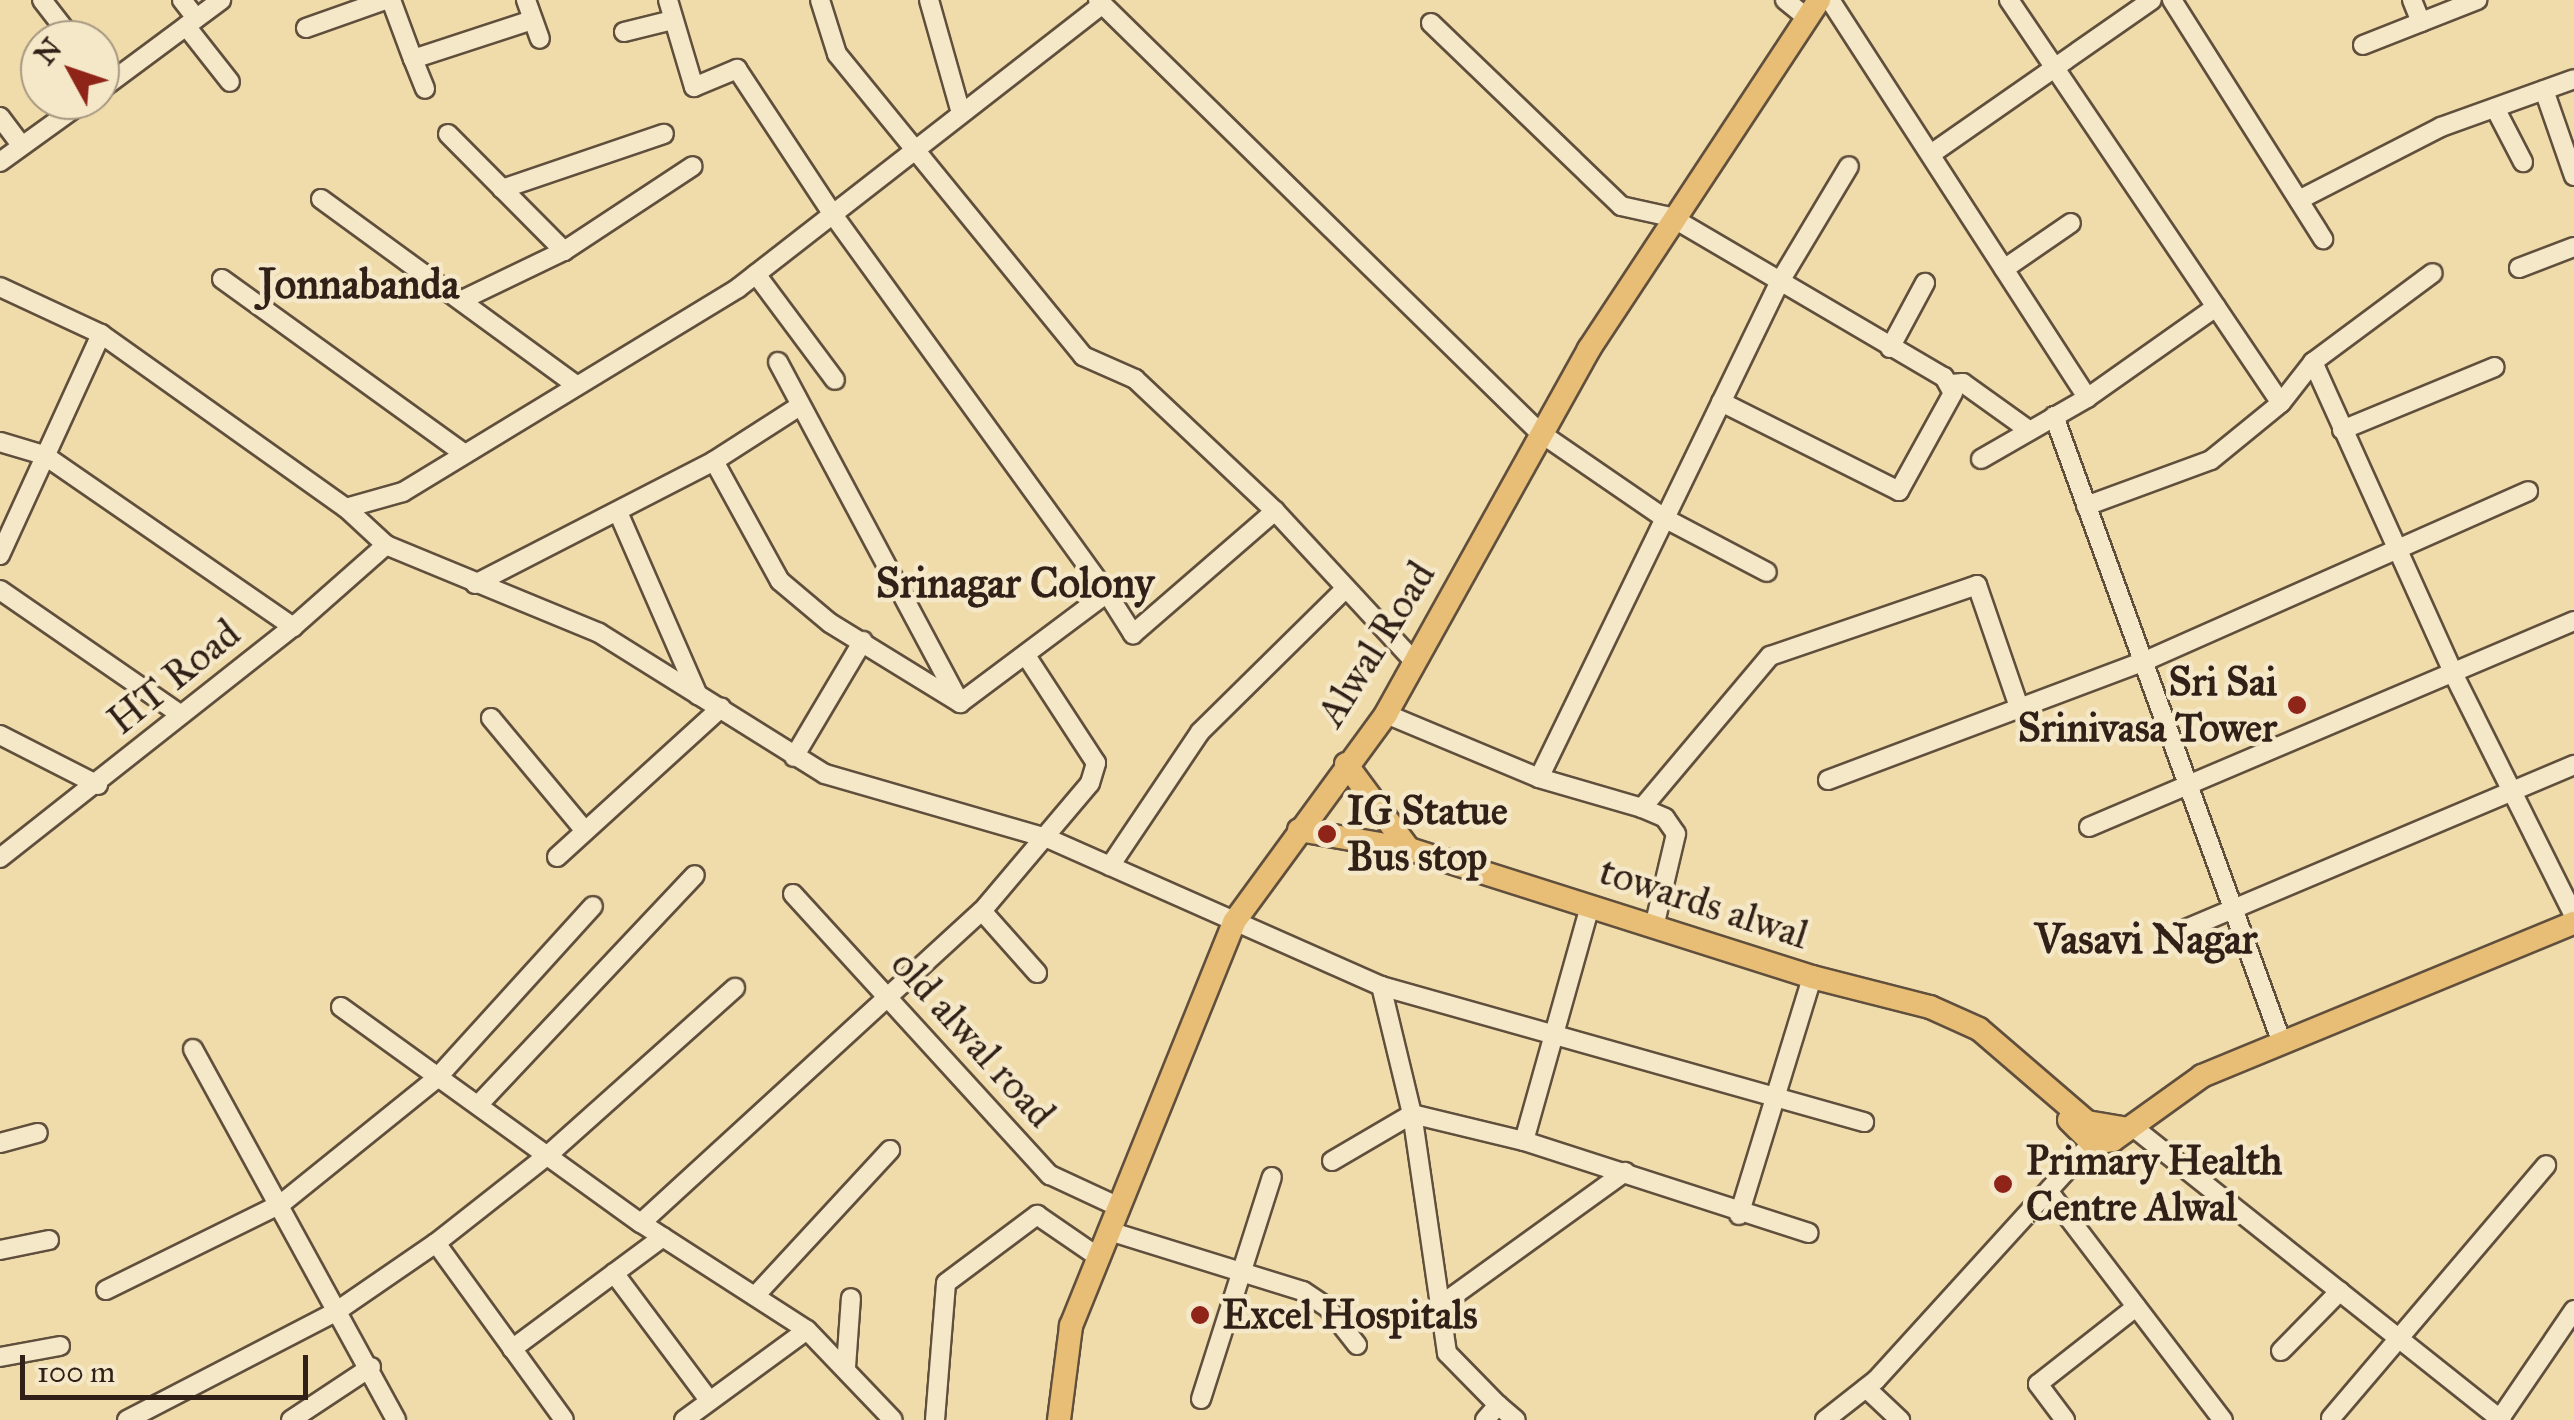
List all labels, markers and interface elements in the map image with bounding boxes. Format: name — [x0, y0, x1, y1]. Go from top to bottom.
north arrow — [20, 20, 120, 120]
text: N — [27, 31, 69, 72]
district label: Jonnabanda — [259, 259, 459, 309]
street label: Alwal Road — [1307, 553, 1445, 735]
district label: Srinagar Colony — [876, 558, 1154, 608]
street label: HT Road — [98, 609, 250, 745]
place label: Sri Sai Srinivasa Tower — [2018, 658, 2277, 752]
marker: Sri Sai Srinivasa Tower — [2286, 694, 2308, 716]
place label: IG Statue Bus stop — [1347, 787, 1508, 881]
marker: IG Statue Bus stop — [1316, 823, 1338, 845]
street label: towards alwal — [1594, 847, 1814, 959]
district label: Vasavi Nagar — [2035, 914, 2257, 964]
street label: old alwal road — [881, 941, 1065, 1137]
place label: Primary Health Centre Alwal — [2026, 1137, 2282, 1231]
marker: Primary Health Centre Alwal — [1990, 1171, 2016, 1197]
place label: Excel Hospitals — [1222, 1291, 1478, 1339]
marker: Excel Hospitals — [1187, 1302, 1213, 1328]
scale bar — [25, 1335, 312, 1397]
text: 100 m — [37, 1354, 115, 1390]

